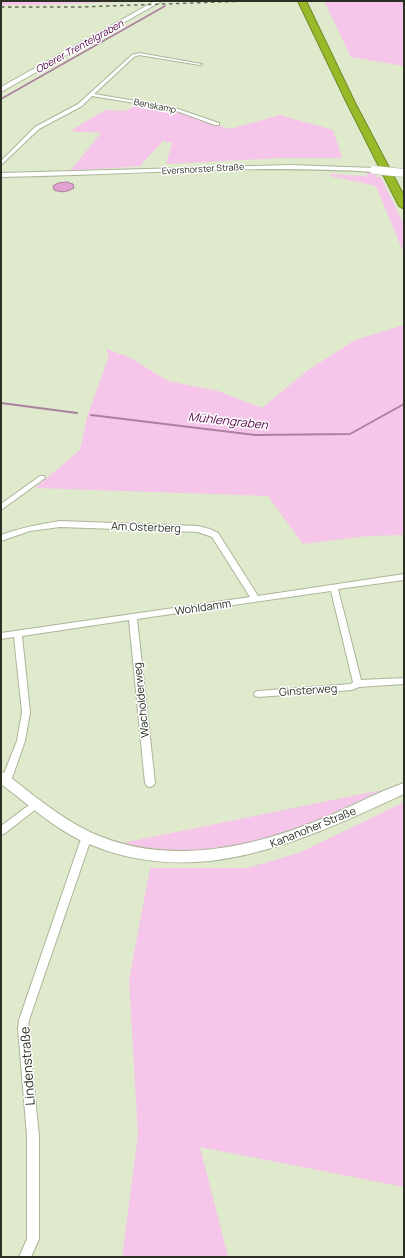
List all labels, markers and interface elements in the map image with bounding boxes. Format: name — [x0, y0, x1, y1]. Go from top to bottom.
water label: Oberer Trentelgraben — [32, 15, 127, 76]
street label: Benskamp — [133, 95, 178, 116]
street label: Evershorster Straße — [161, 160, 245, 177]
water label: Mühlengraben — [187, 408, 270, 433]
street label: Am Osterberg — [111, 518, 181, 535]
street label: Wohldamm — [174, 595, 232, 618]
street label: Wacholderweg — [129, 662, 152, 738]
street label: Ginsterweg — [278, 680, 338, 699]
street label: Kananoher Straße — [268, 802, 359, 851]
street label: Lindenstraße — [15, 1025, 39, 1106]

